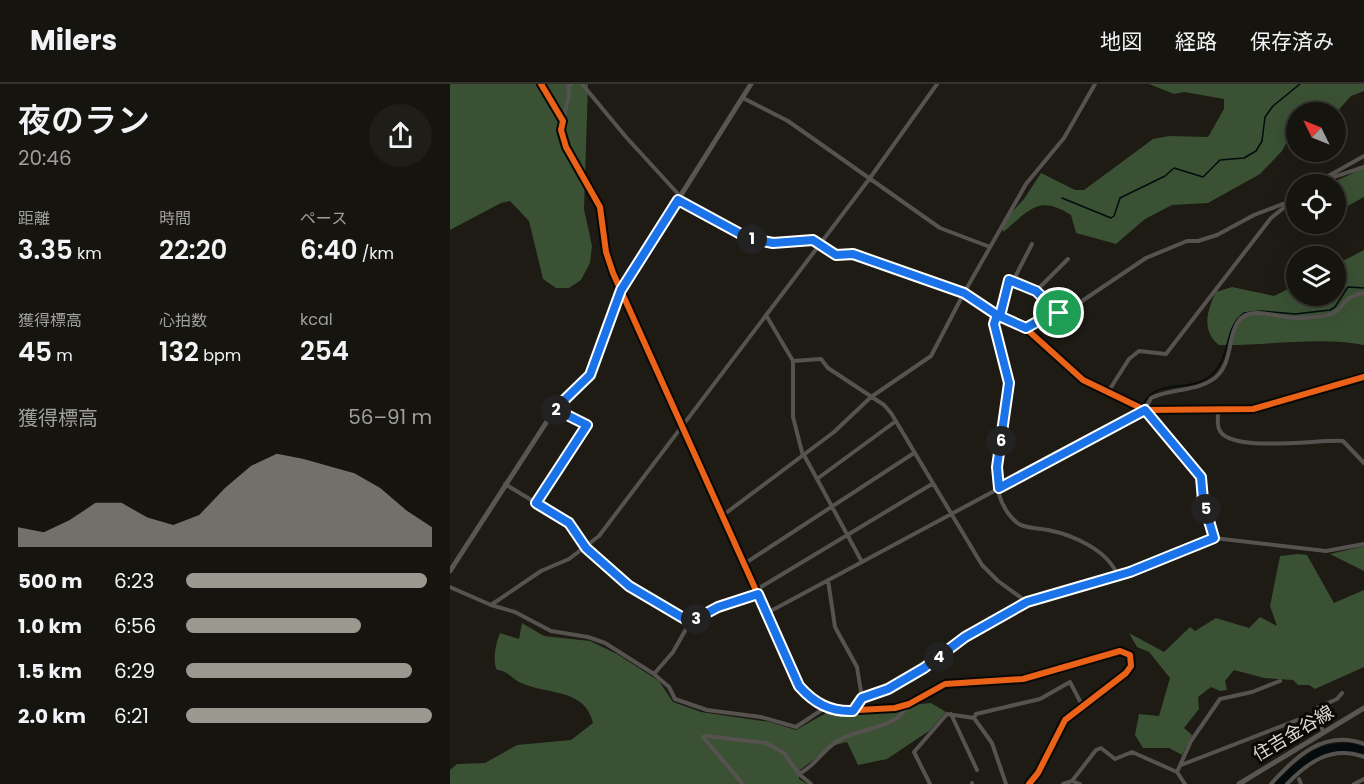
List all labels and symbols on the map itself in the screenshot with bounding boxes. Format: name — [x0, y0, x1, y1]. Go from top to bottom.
north arrow — [1286, 102, 1346, 162]
pin: 1 — [737, 224, 767, 254]
pin — [1033, 287, 1084, 338]
pin: 2 — [541, 395, 571, 425]
pin: 6 — [986, 426, 1016, 456]
pin: 5 — [1191, 494, 1221, 524]
pin: 3 — [681, 604, 711, 634]
pin: 4 — [924, 642, 954, 672]
street label: 住吉金谷線 — [1248, 699, 1338, 767]

